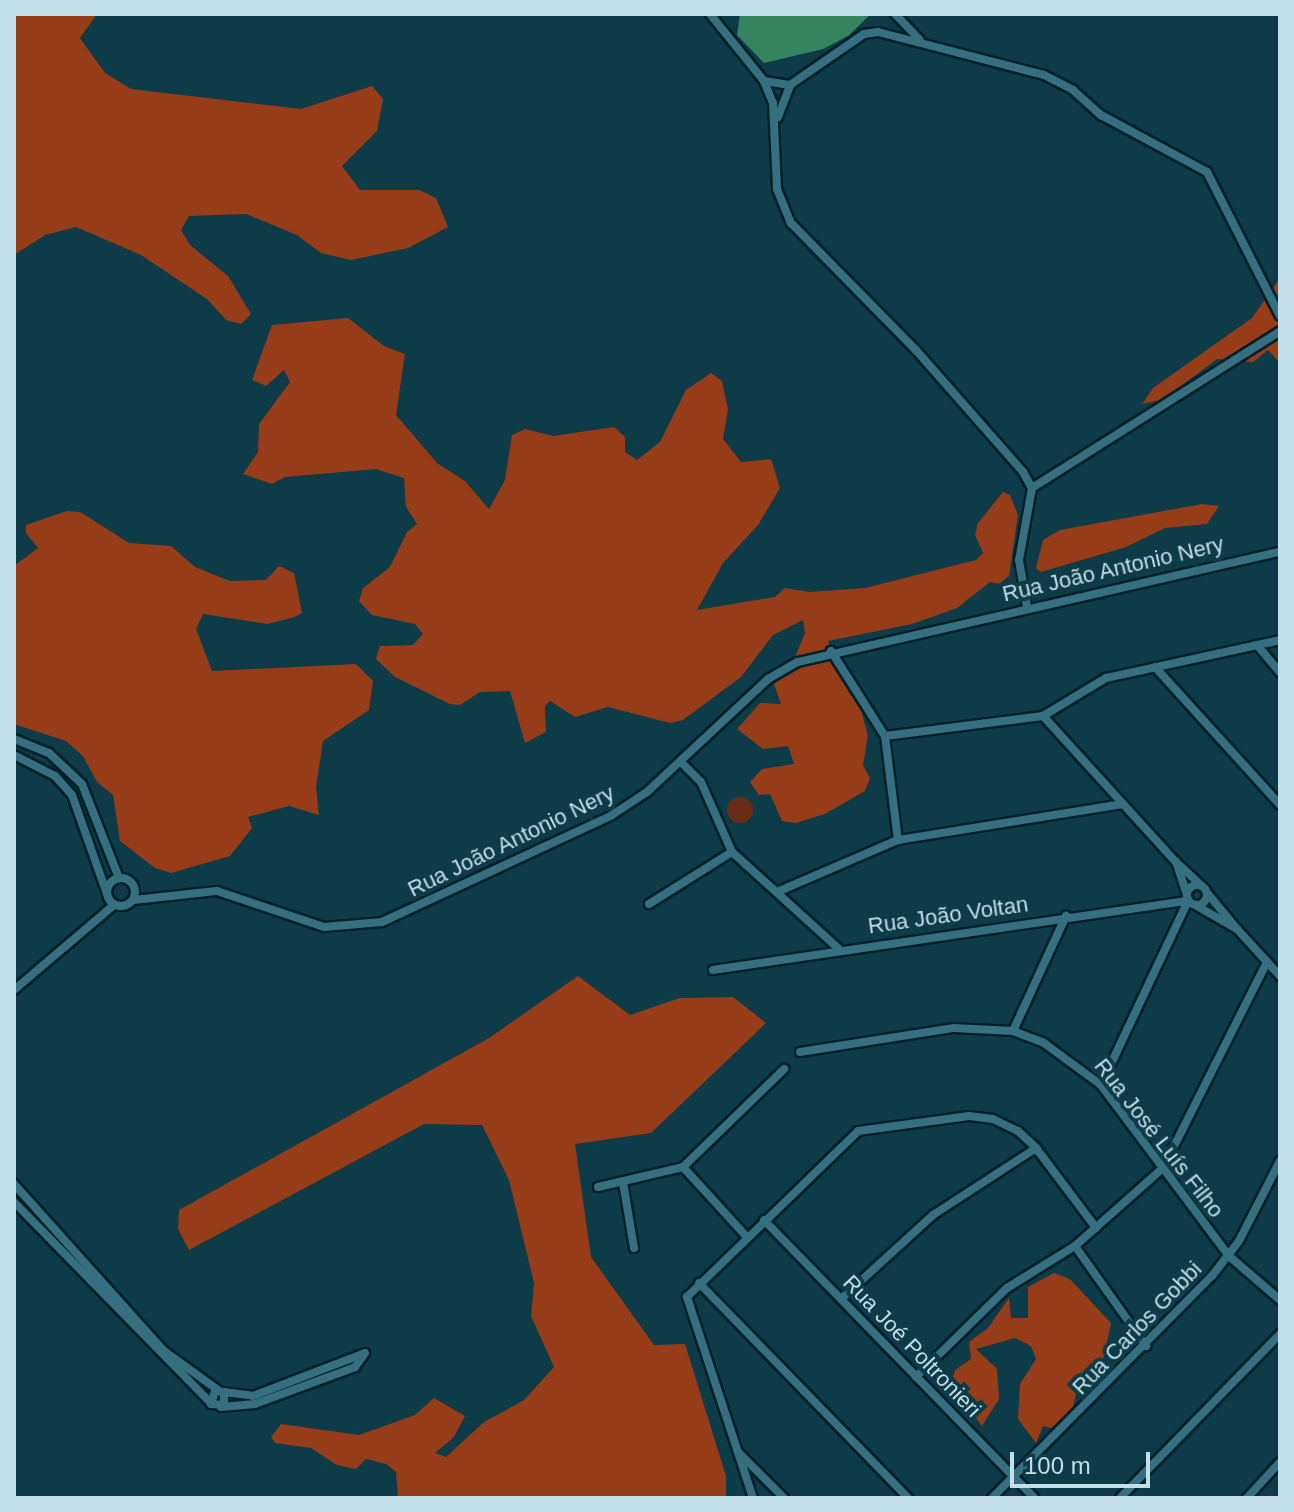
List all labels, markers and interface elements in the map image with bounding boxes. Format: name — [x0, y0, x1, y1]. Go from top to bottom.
street label: Rua João Antonio Nery — [999, 531, 1227, 607]
street label: Rua João Antonio Nery — [403, 779, 619, 903]
street label: Rua João Voltan — [866, 891, 1030, 939]
street label: Rua José Luís Filho — [1089, 1053, 1229, 1223]
street label: Rua Carlos Gobbi — [1067, 1256, 1207, 1400]
street label: Rua Joé Poltronieri — [838, 1270, 986, 1422]
scale bar — [1014, 1436, 1154, 1486]
text: 100 m — [1024, 1452, 1091, 1479]

